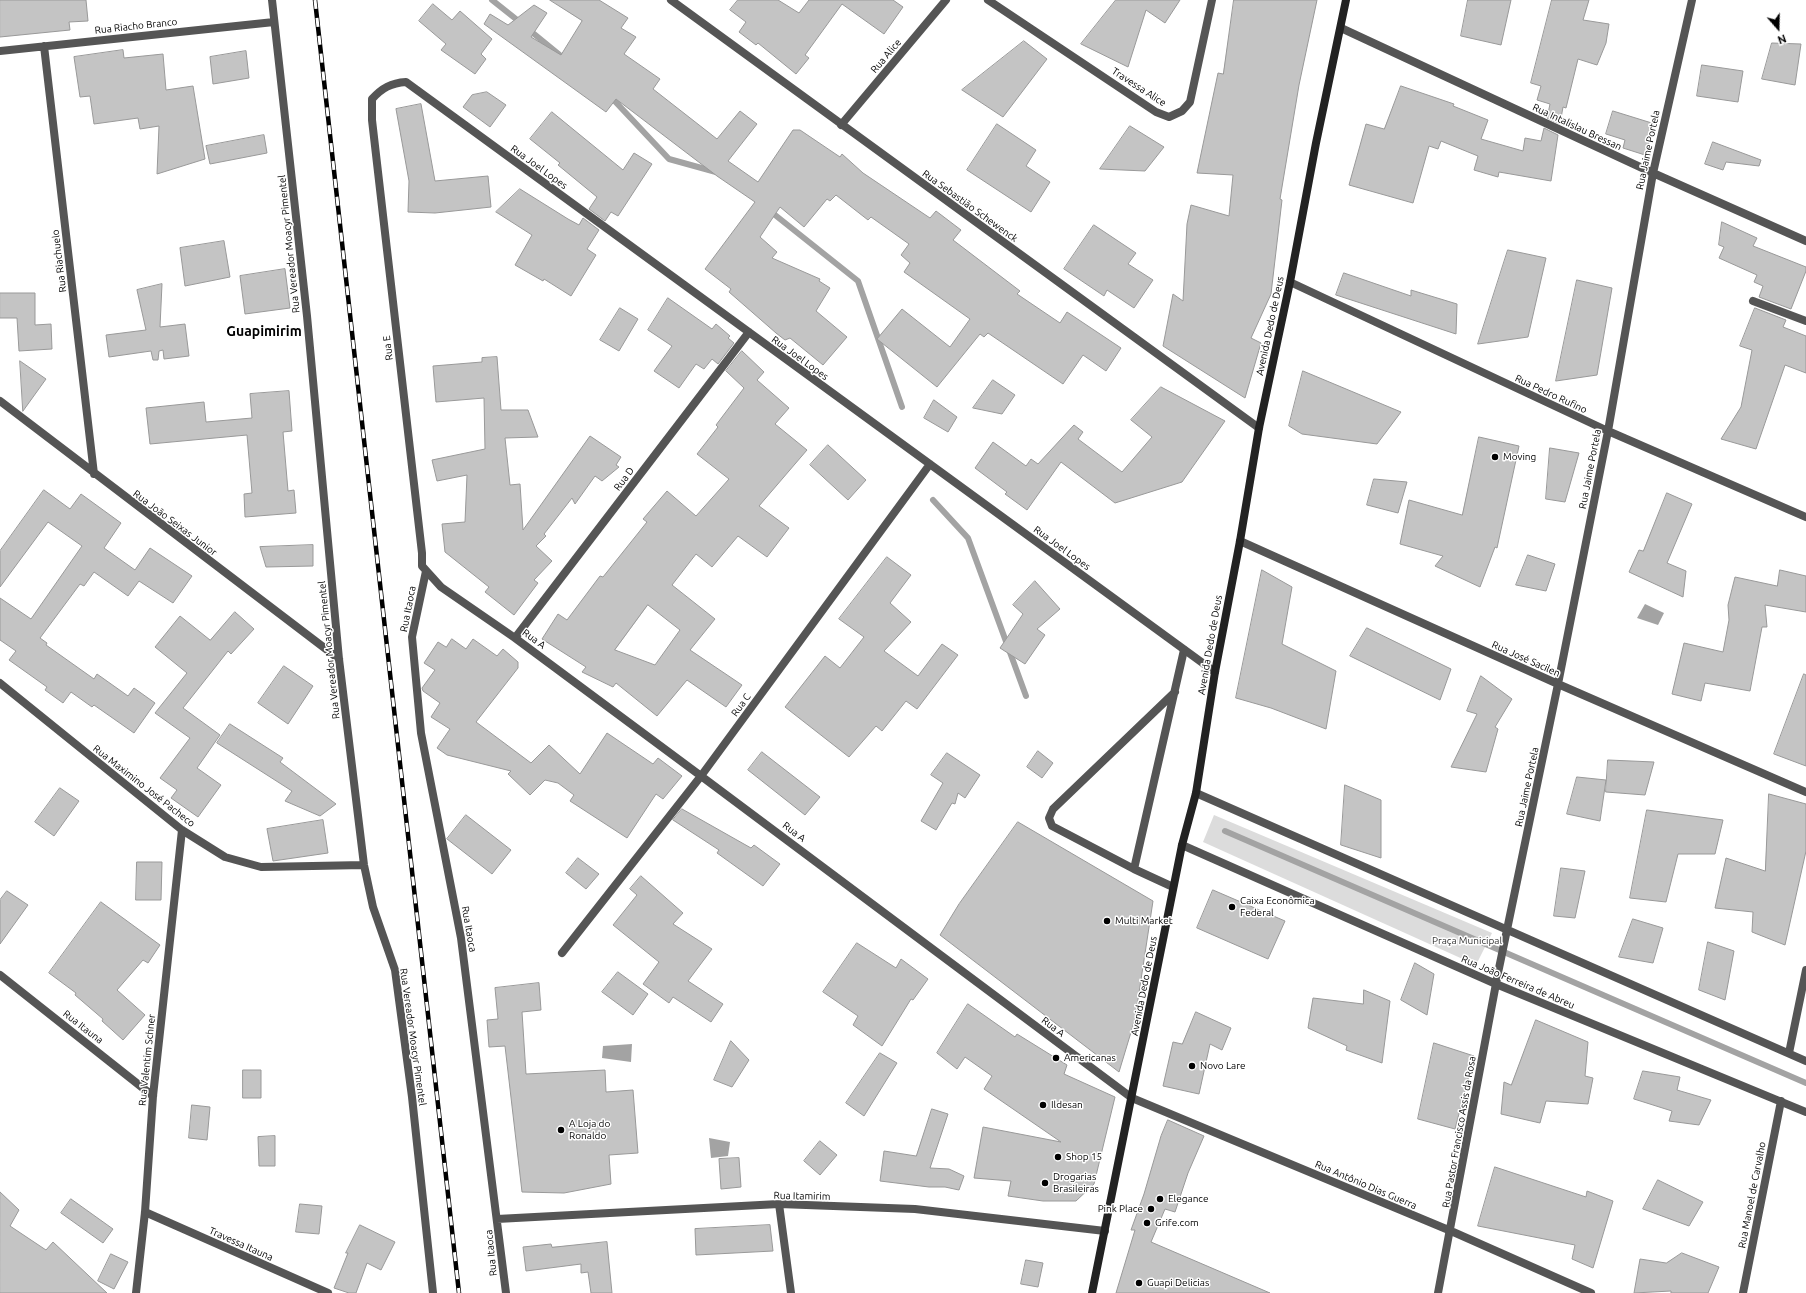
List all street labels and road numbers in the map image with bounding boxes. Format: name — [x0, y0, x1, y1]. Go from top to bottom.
street label: Rua Riacho Branco — [94, 16, 178, 36]
street label: Rua Alice — [868, 36, 904, 76]
street label: Travessa Alice — [1110, 65, 1168, 109]
street label: Rua Intalislau Bressan — [1530, 101, 1624, 153]
street label: Rua Jaime Portela — [1634, 109, 1662, 191]
street label: Rua Joel Lopes — [508, 142, 570, 192]
street label: Rua Sebastião Schewenck — [920, 167, 1020, 245]
street label: Rua Vereador Moacyr Pimentel — [276, 174, 302, 314]
street label: Rua Riachuelo — [49, 229, 69, 293]
street label: Avenida Dedo de Deus — [1254, 275, 1286, 377]
street label: Rua Joel Lopes — [769, 333, 831, 383]
street label: Rua E — [381, 335, 395, 361]
street label: Rua Pedro Rufino — [1513, 372, 1589, 416]
street label: Rua Jaime Portela — [1576, 428, 1604, 510]
street label: Rua D — [611, 465, 637, 493]
street label: Rua João Seixas Junior — [131, 488, 219, 558]
street label: Rua Joel Lopes — [1031, 523, 1093, 573]
street label: Rua Vereador Moacyr Pimentel — [316, 580, 342, 720]
street label: Rua Itaoca — [398, 585, 418, 633]
street label: Avenida Dedo de Deus — [1195, 594, 1225, 696]
street label: Rua A — [520, 627, 548, 651]
street label: Rua José Sacilen — [1490, 639, 1562, 679]
street label: Rua C — [729, 691, 753, 719]
street label: Rua Maximino José Pacheco — [91, 743, 197, 829]
street label: Rua Jaime Portela — [1513, 746, 1541, 828]
street label: Rua A — [780, 819, 808, 845]
street label: Rua Itaoca — [459, 905, 479, 953]
street label: Avenida Dedo de Deus — [1128, 935, 1160, 1037]
street label: Rua João Ferreira de Abreu — [1460, 953, 1576, 1011]
street label: Rua Vereador Moacyr Pimentel — [397, 967, 429, 1107]
street label: Rua Itauna — [61, 1008, 105, 1046]
street label: Rua Valentim Schner — [136, 1013, 158, 1107]
street label: Rua A — [1039, 1014, 1067, 1040]
street label: Rua Pastor Francisco Assis da Rosa — [1440, 1055, 1478, 1209]
street label: Rua Manoel de Carvalho — [1736, 1141, 1768, 1249]
street label: Rua Antônio Dias Guerra — [1313, 1158, 1419, 1212]
street label: Rua Itamirim — [773, 1190, 831, 1202]
street label: Travessa Itauna — [207, 1225, 275, 1263]
street label: Rua Itaoca — [483, 1229, 499, 1277]

